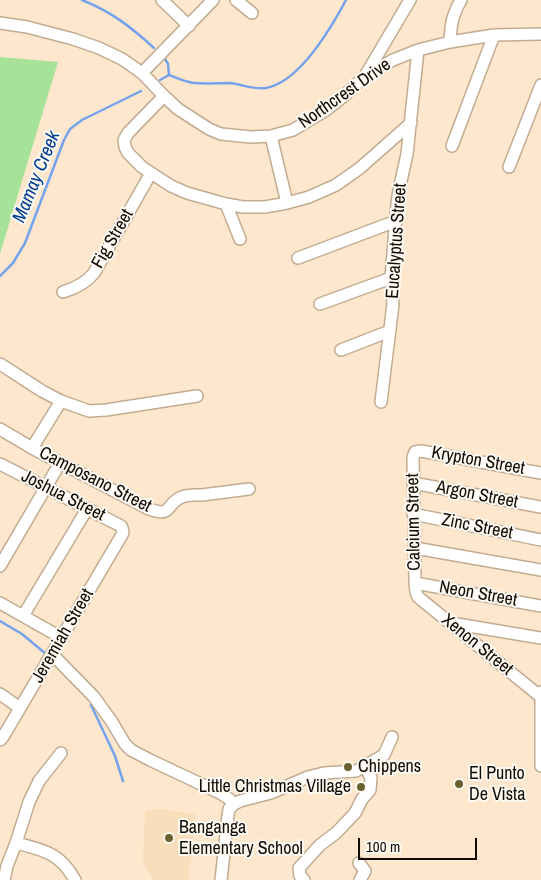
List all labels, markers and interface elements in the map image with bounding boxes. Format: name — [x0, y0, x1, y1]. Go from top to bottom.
street label: Northcrest Drive — [295, 54, 395, 134]
water label: Mamay Creek — [8, 128, 66, 226]
street label: Eucalyptus Street — [382, 183, 412, 299]
street label: Fig Street — [87, 206, 139, 272]
street label: Camposano Street — [35, 442, 155, 518]
street label: Krypton Street — [430, 442, 526, 480]
street label: Joshua Street — [18, 466, 108, 526]
street label: Calcium Street — [402, 473, 426, 571]
street label: Argon Street — [434, 476, 520, 514]
street label: Zinc Street — [440, 510, 514, 544]
street label: Neon Street — [437, 577, 519, 611]
street label: Jeremiah Street — [27, 585, 99, 687]
street label: Xenon Street — [437, 610, 517, 680]
place label: Chippens — [358, 756, 421, 778]
marker: Chippens — [342, 761, 354, 773]
place label: El Punto De Vista — [469, 763, 525, 806]
place label: Little Christmas Village — [199, 776, 351, 798]
marker: El Punto De Vista — [453, 778, 465, 790]
marker: Little Christmas Village — [355, 781, 367, 793]
place label: Banganga Elementary School — [179, 817, 303, 860]
scale bar — [361, 828, 480, 860]
marker: Banganga Elementary School — [163, 832, 175, 844]
text: 100 m — [366, 836, 400, 857]

